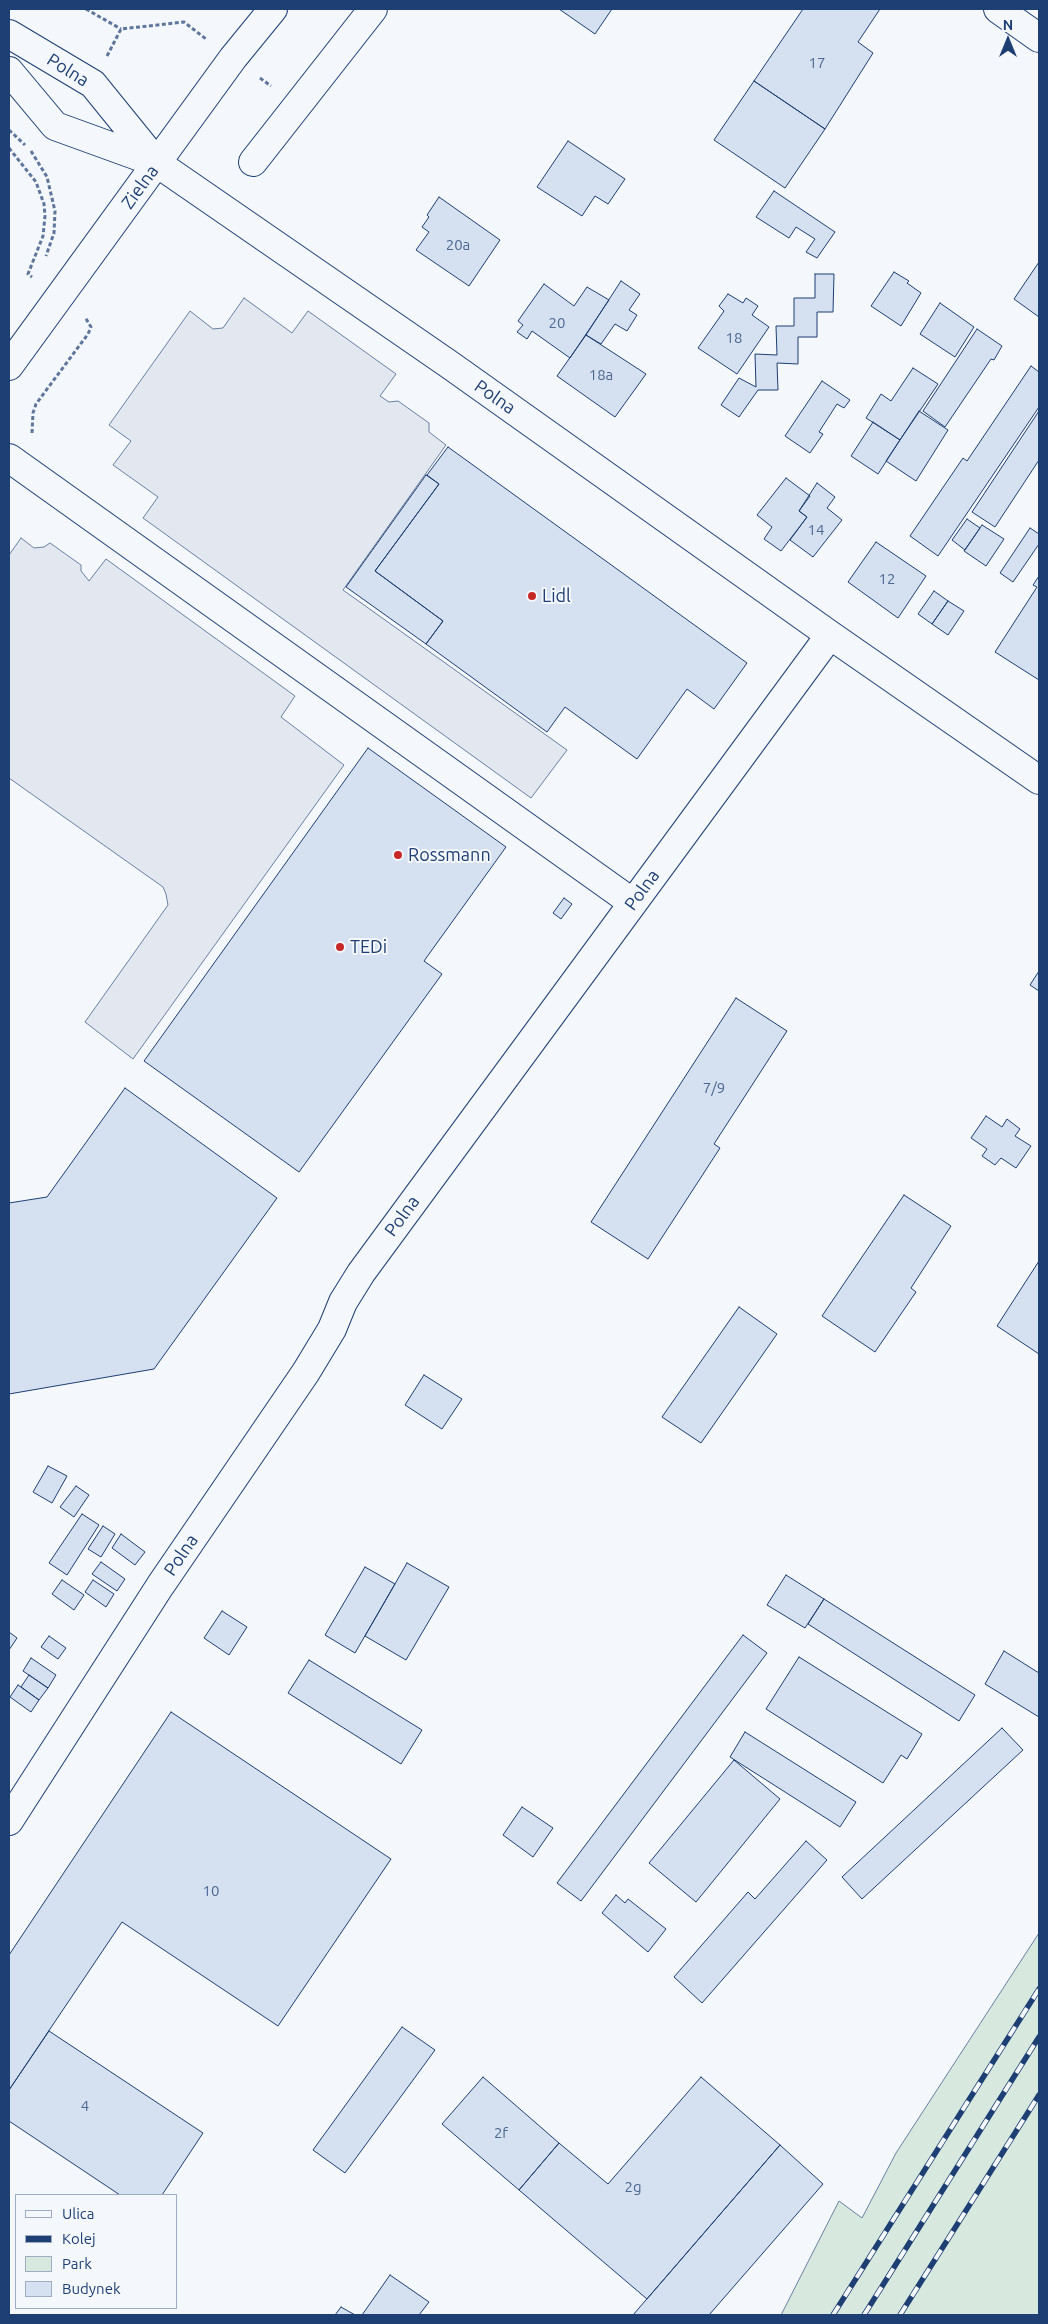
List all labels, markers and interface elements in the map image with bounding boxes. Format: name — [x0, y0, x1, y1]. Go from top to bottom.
north arrow — [983, 15, 1033, 65]
text: N — [1003, 17, 1013, 33]
street label: Polna — [43, 49, 93, 91]
house number: 17 — [809, 54, 825, 72]
street label: Zielna — [117, 161, 163, 213]
house number: 20a — [446, 236, 470, 254]
house number: 20 — [549, 314, 565, 332]
house number: 18 — [726, 329, 742, 347]
house number: 18a — [589, 366, 613, 384]
street label: Polna — [470, 375, 520, 419]
house number: 14 — [808, 521, 824, 539]
house number: 12 — [879, 570, 895, 588]
place label: Lidl — [542, 585, 571, 607]
marker: Lidl — [526, 590, 538, 602]
place label: Rossmann — [408, 844, 491, 866]
marker: Rossmann — [392, 849, 404, 861]
street label: Polna — [620, 865, 664, 915]
place label: TEDi — [350, 936, 387, 958]
marker: TEDi — [334, 941, 346, 953]
house number: 7/9 — [703, 1079, 725, 1097]
street label: Polna — [380, 1191, 424, 1241]
street label: Polna — [159, 1530, 203, 1580]
house number: 10 — [203, 1882, 219, 1900]
house number: 4 — [81, 2097, 89, 2115]
house number: 2f — [494, 2124, 508, 2142]
house number: 2g — [624, 2178, 642, 2196]
legend — [15, 2194, 178, 2309]
text: Ulica — [62, 2205, 94, 2222]
text: Kolej — [62, 2230, 96, 2247]
text: Park — [62, 2255, 92, 2272]
text: Budynek — [62, 2280, 121, 2297]

